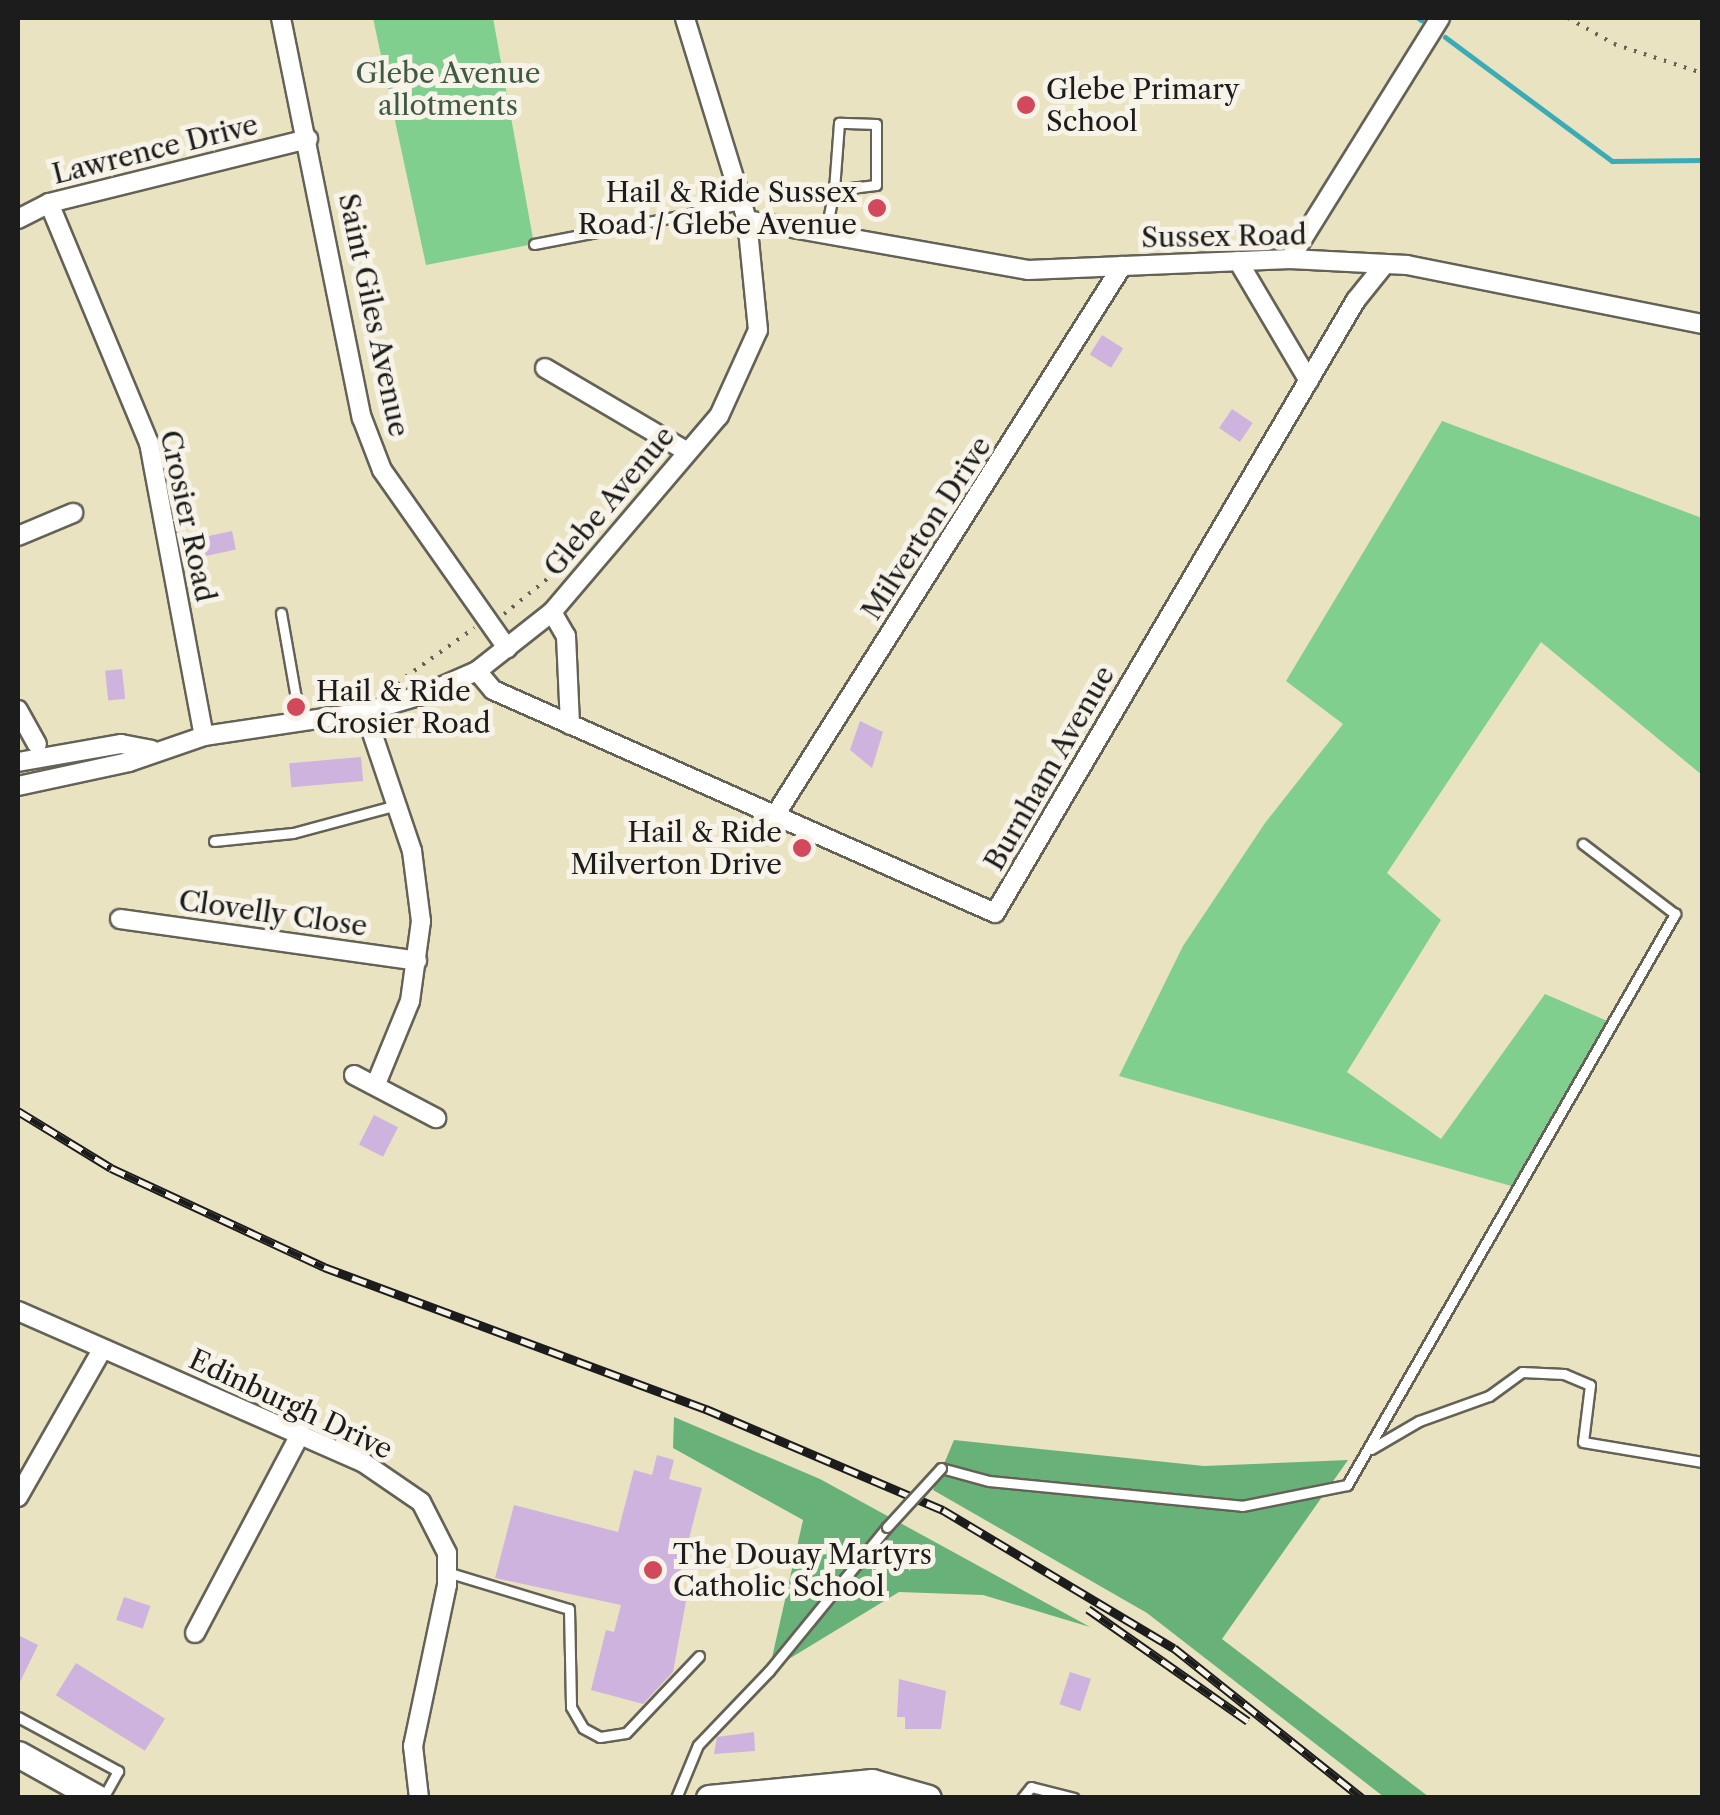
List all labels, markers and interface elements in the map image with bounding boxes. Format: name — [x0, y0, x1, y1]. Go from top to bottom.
park label: Glebe Avenue allotments — [355, 56, 541, 122]
place label: Glebe Primary School — [1046, 72, 1240, 138]
marker: Glebe Primary School — [1015, 94, 1037, 116]
street label: Lawrence Drive — [49, 107, 261, 191]
place label: Hail & Ride Sussex Road / Glebe Avenue — [577, 175, 857, 241]
street label: Saint Giles Avenue — [332, 190, 416, 440]
marker: Hail & Ride Sussex Road / Glebe Avenue — [866, 197, 888, 219]
street label: Sussex Road — [1141, 218, 1307, 254]
street label: Glebe Avenue — [536, 419, 682, 583]
street label: Crosier Road — [153, 427, 223, 605]
street label: Milverton Drive — [854, 430, 998, 626]
street label: Burnham Avenue — [977, 659, 1121, 877]
place label: Hail & Ride Crosier Road — [316, 674, 491, 740]
marker: Hail & Ride Crosier Road — [285, 696, 307, 718]
place label: Hail & Ride Milverton Drive — [571, 815, 782, 881]
marker: Hail & Ride Milverton Drive — [791, 837, 813, 859]
street label: Clovelly Close — [176, 883, 370, 943]
street label: Edinburgh Drive — [184, 1342, 398, 1466]
place label: The Douay Martyrs Catholic School — [673, 1537, 933, 1603]
marker: The Douay Martyrs Catholic School — [642, 1559, 664, 1581]

